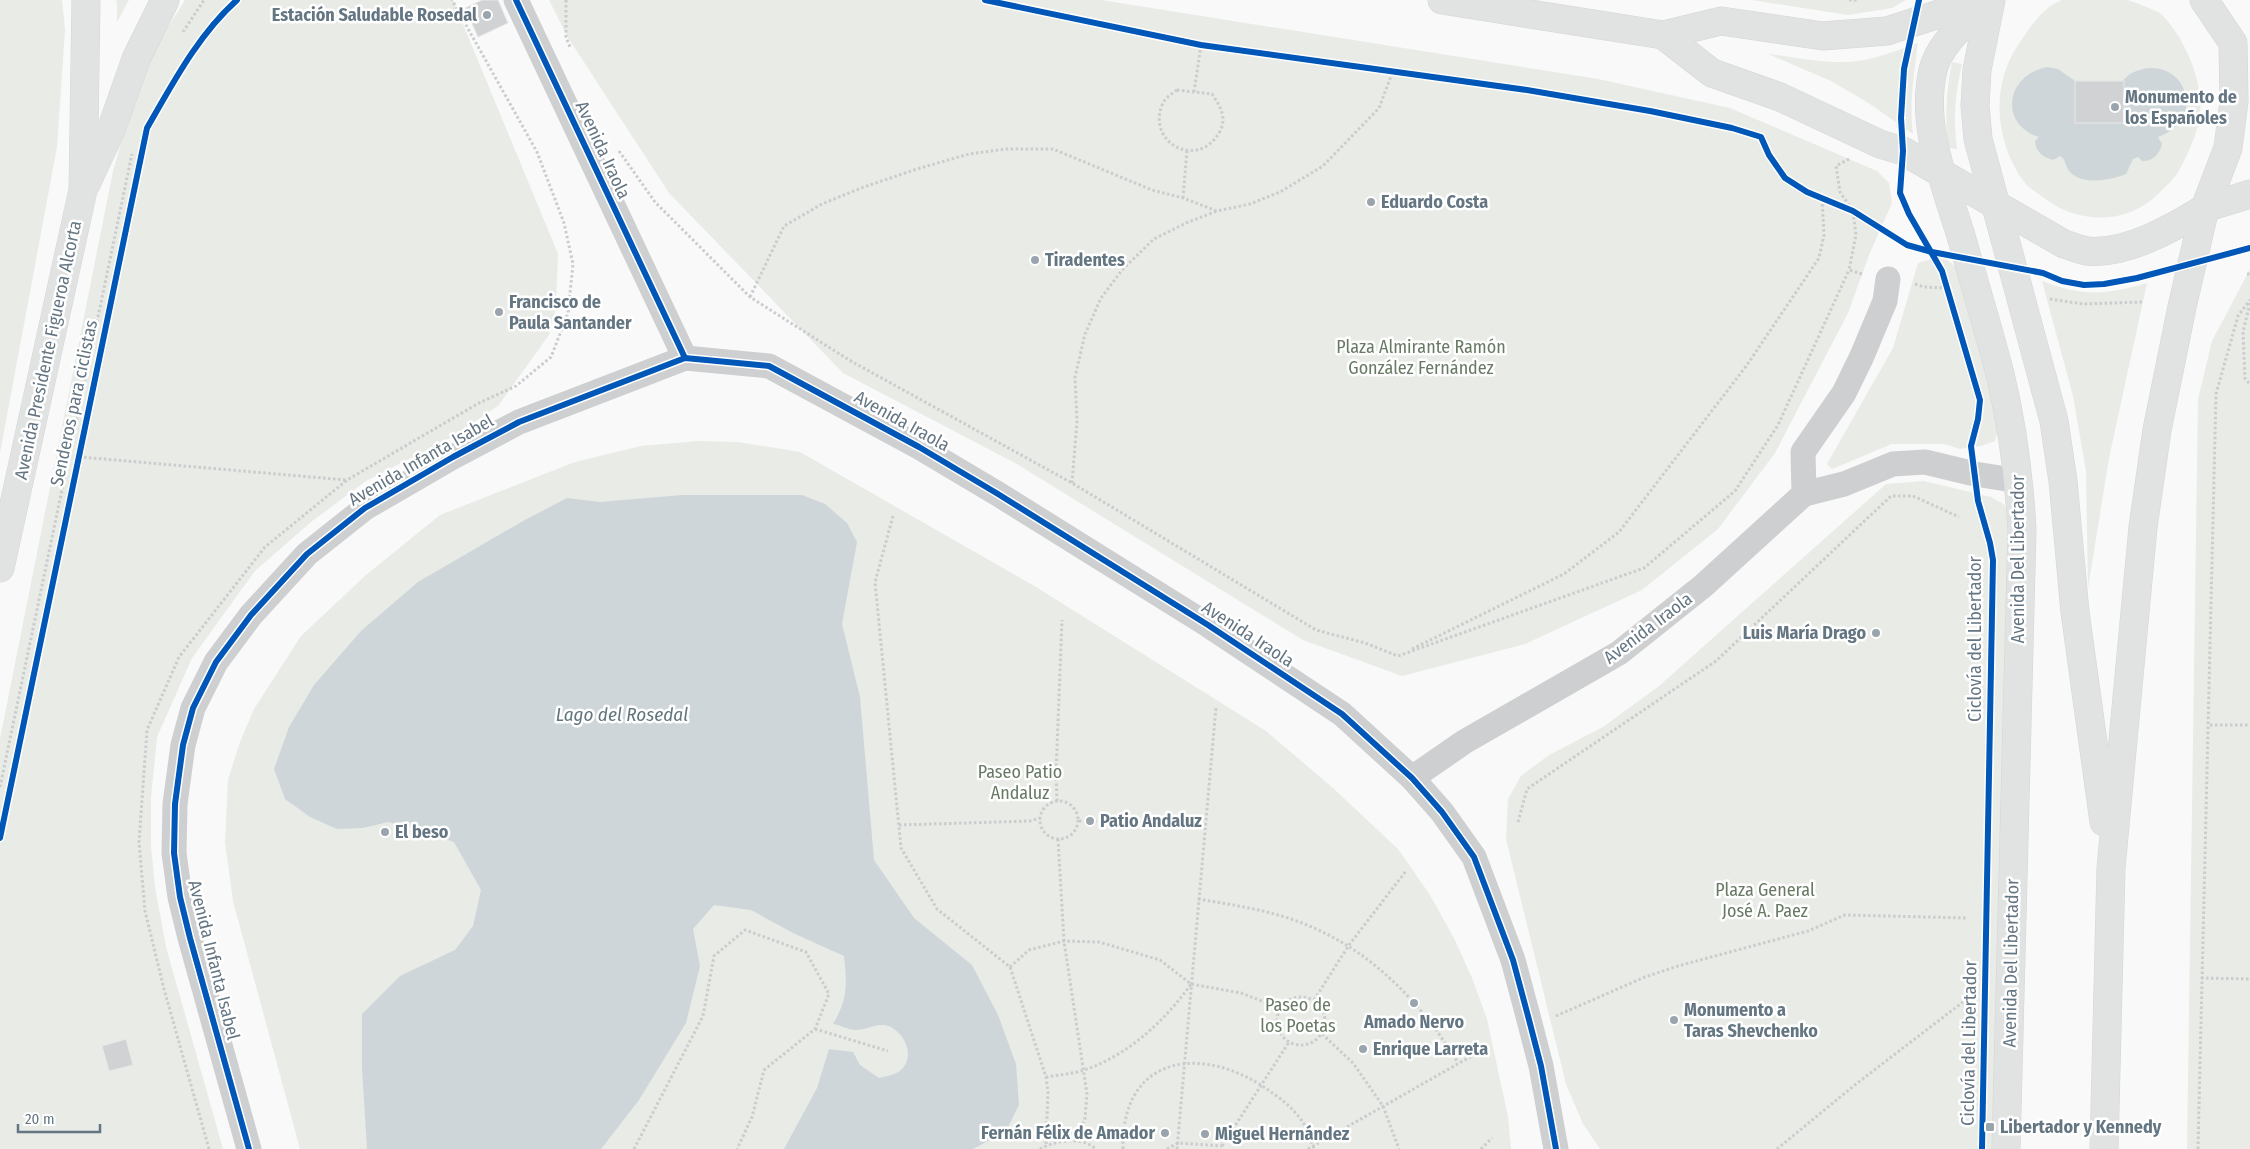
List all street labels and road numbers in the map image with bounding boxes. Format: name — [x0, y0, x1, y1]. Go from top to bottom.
street label: Avenida Iraola — [571, 98, 635, 202]
street label: Avenida Presidente Figueroa Alcorta — [10, 218, 86, 481]
street label: Senderos para ciclistas — [46, 318, 102, 488]
street label: Avenida Iraola — [851, 386, 954, 456]
street label: Avenida Infanta Isabel — [345, 409, 498, 510]
street label: Avenida Del Libertador — [2007, 474, 2029, 643]
street label: Ciclovía del Libertador — [1964, 555, 1986, 722]
street label: Avenida Iraola — [1599, 587, 1697, 668]
street label: Avenida Iraola — [1198, 596, 1298, 672]
street label: Avenida Infanta Isabel — [184, 878, 245, 1042]
street label: Avenida Del Libertador — [1999, 878, 2023, 1047]
street label: Ciclovía del Libertador — [1957, 959, 1981, 1126]

